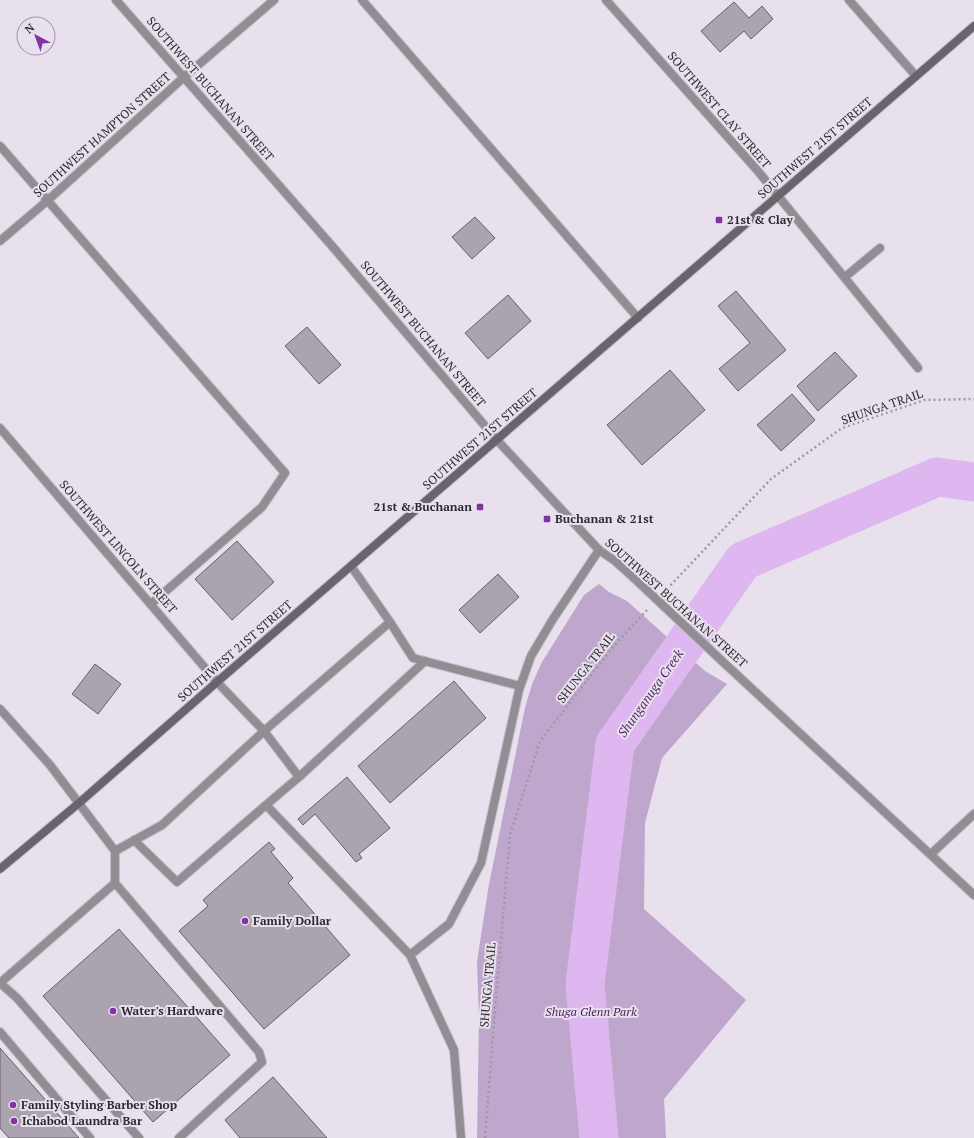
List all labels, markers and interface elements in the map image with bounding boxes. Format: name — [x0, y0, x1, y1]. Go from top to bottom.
street label: SOUTHWEST BUCHANAN STREET — [144, 13, 277, 164]
north arrow — [16, 16, 56, 56]
text: N — [22, 20, 38, 36]
street label: SOUTHWEST CLAY STREET — [665, 48, 774, 171]
street label: SOUTHWEST HAMPTON STREET — [30, 69, 174, 200]
street label: SOUTHWEST 21ST STREET — [754, 93, 875, 201]
place label: 21st & Clay — [727, 212, 793, 227]
marker: 21st & Clay — [714, 215, 724, 225]
street label: SOUTHWEST BUCHANAN STREET — [358, 258, 489, 410]
street label: SOUTHWEST 21ST STREET — [419, 384, 540, 492]
street label: SHUNGA TRAIL — [839, 385, 925, 427]
street label: SOUTHWEST LINCOLN STREET — [56, 477, 181, 617]
place label: 21st & Buchanan — [373, 499, 472, 514]
marker: 21st & Buchanan — [475, 502, 485, 512]
place label: Buchanan & 21st — [555, 511, 654, 526]
marker: Buchanan & 21st — [542, 514, 552, 524]
street label: SOUTHWEST BUCHANAN STREET — [602, 535, 751, 671]
street label: SOUTHWEST 21ST STREET — [174, 596, 295, 704]
street label: SHUNGA TRAIL — [553, 629, 618, 706]
water label: Shunganuga Creek — [613, 645, 687, 741]
place label: Family Dollar — [253, 913, 332, 928]
marker: Family Dollar — [240, 916, 250, 926]
street label: SHUNGA TRAIL — [476, 941, 499, 1028]
place label: Water's Hardware — [121, 1003, 224, 1018]
park label: Shuga Glenn Park — [545, 1004, 637, 1019]
marker: Water's Hardware — [108, 1006, 118, 1016]
place label: Family Styling Barber Shop — [21, 1097, 177, 1112]
marker: Family Styling Barber Shop — [8, 1100, 18, 1110]
place label: Ichabod Laundra Bar — [22, 1113, 143, 1128]
marker: Ichabod Laundra Bar — [9, 1116, 19, 1126]

